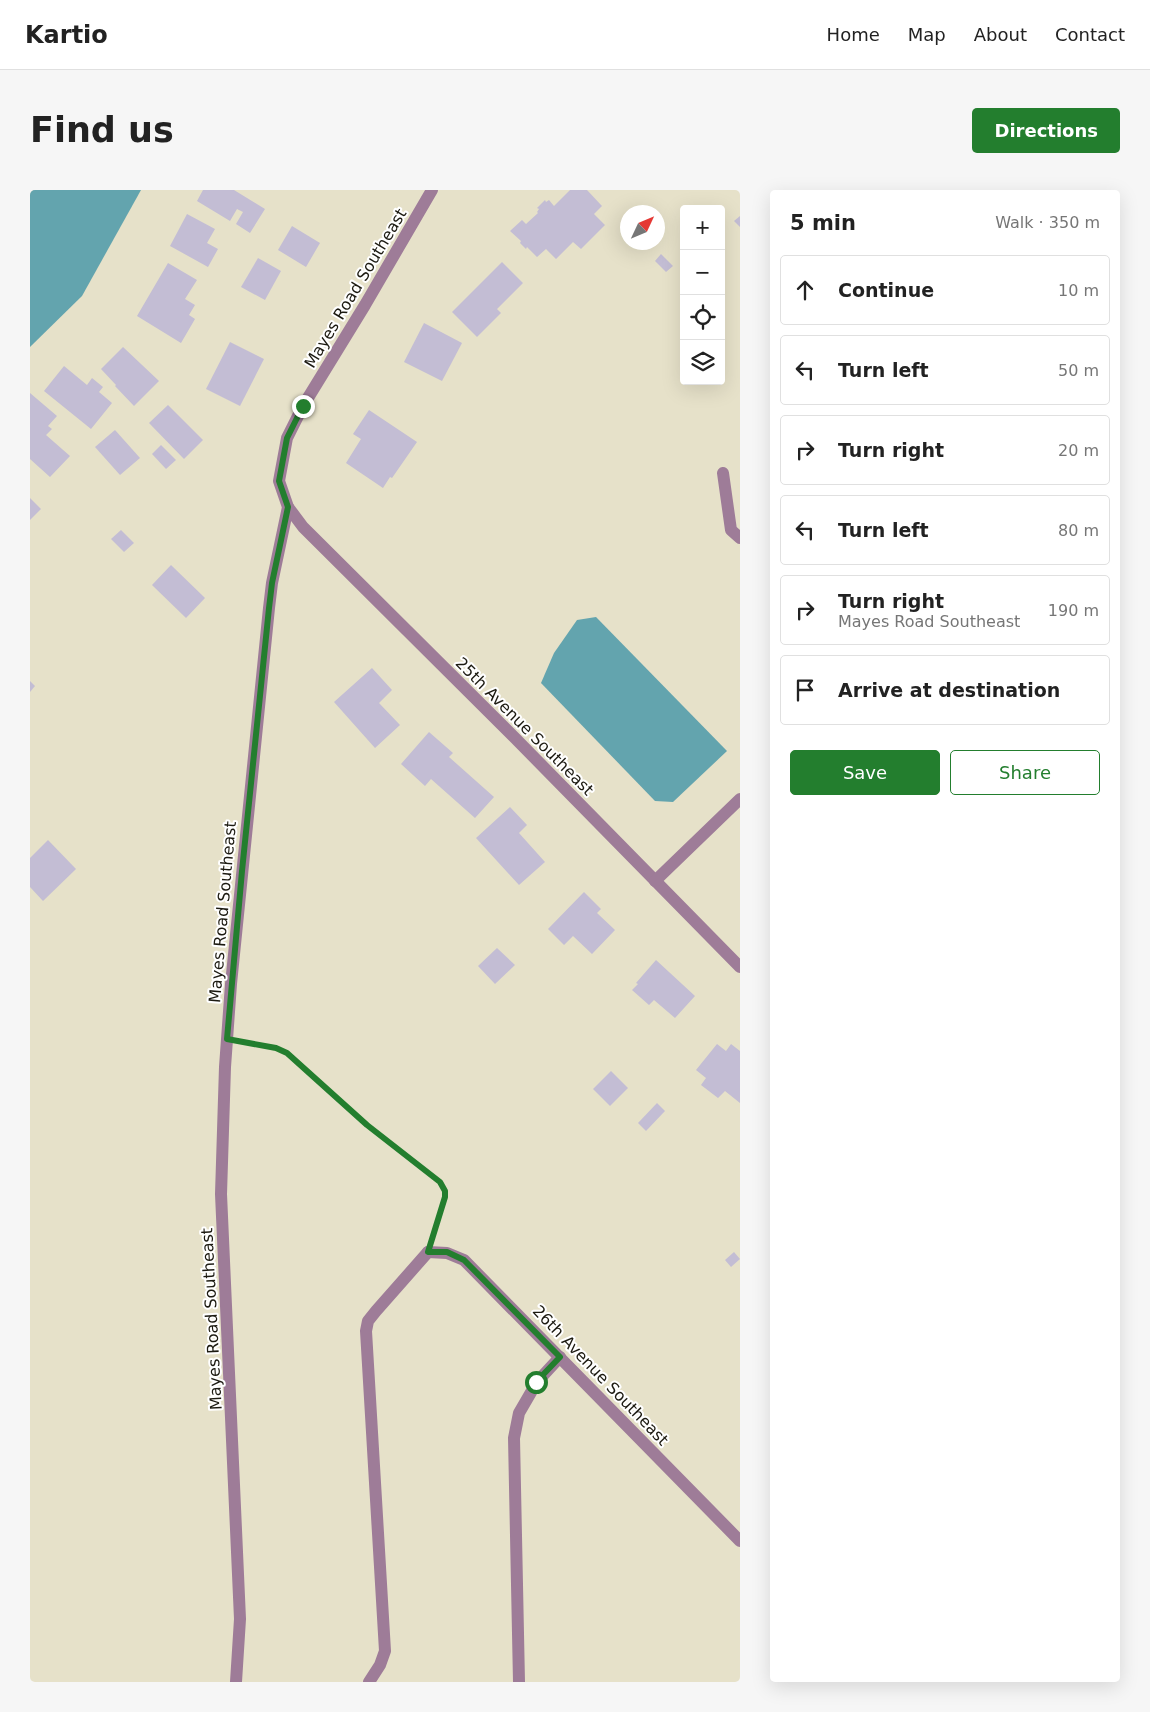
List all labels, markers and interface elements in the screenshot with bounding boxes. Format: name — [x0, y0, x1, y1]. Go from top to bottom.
text: Kartio — [25, 21, 108, 49]
text: Home — [827, 24, 880, 45]
text: Map — [908, 24, 946, 45]
text: About — [974, 24, 1027, 45]
text: Contact — [1055, 24, 1125, 45]
button: Directions — [972, 108, 1120, 153]
text: Find us — [30, 110, 174, 150]
street label: Mayes Road Southeast — [300, 205, 411, 371]
north arrow — [620, 205, 665, 250]
map controls — [680, 205, 725, 385]
button: + — [680, 205, 725, 250]
text: 5 min — [790, 211, 856, 235]
text: Walk · 350 m — [995, 213, 1100, 232]
button: − — [680, 250, 725, 295]
icon: ahead — [791, 276, 819, 304]
text: Continue — [838, 279, 934, 301]
text: 10 m — [1058, 281, 1099, 300]
button: locate — [680, 295, 725, 340]
button: layers — [680, 340, 725, 385]
icon: left — [791, 356, 819, 384]
text: Turn left — [838, 359, 929, 381]
text: 50 m — [1058, 361, 1099, 380]
route end — [292, 395, 315, 418]
icon: right — [791, 436, 819, 464]
text: Turn right — [838, 439, 944, 461]
text: 20 m — [1058, 441, 1099, 460]
icon: left — [791, 516, 819, 544]
text: Turn left — [838, 519, 929, 541]
text: 80 m — [1058, 521, 1099, 540]
text: Turn right — [838, 590, 944, 612]
icon: right — [791, 596, 819, 624]
text: 190 m — [1048, 601, 1099, 620]
text: Mayes Road Southeast — [838, 612, 1020, 631]
street label: 25th Avenue Southeast — [452, 653, 598, 799]
icon: arrive — [791, 676, 819, 704]
text: Arrive at destination — [838, 679, 1060, 701]
button: Save — [790, 750, 940, 795]
button: Share — [950, 750, 1100, 795]
street label: Mayes Road Southeast — [205, 820, 240, 1004]
street label: Mayes Road Southeast — [197, 1227, 226, 1411]
street label: 26th Avenue Southeast — [529, 1301, 672, 1449]
route start — [525, 1371, 548, 1394]

